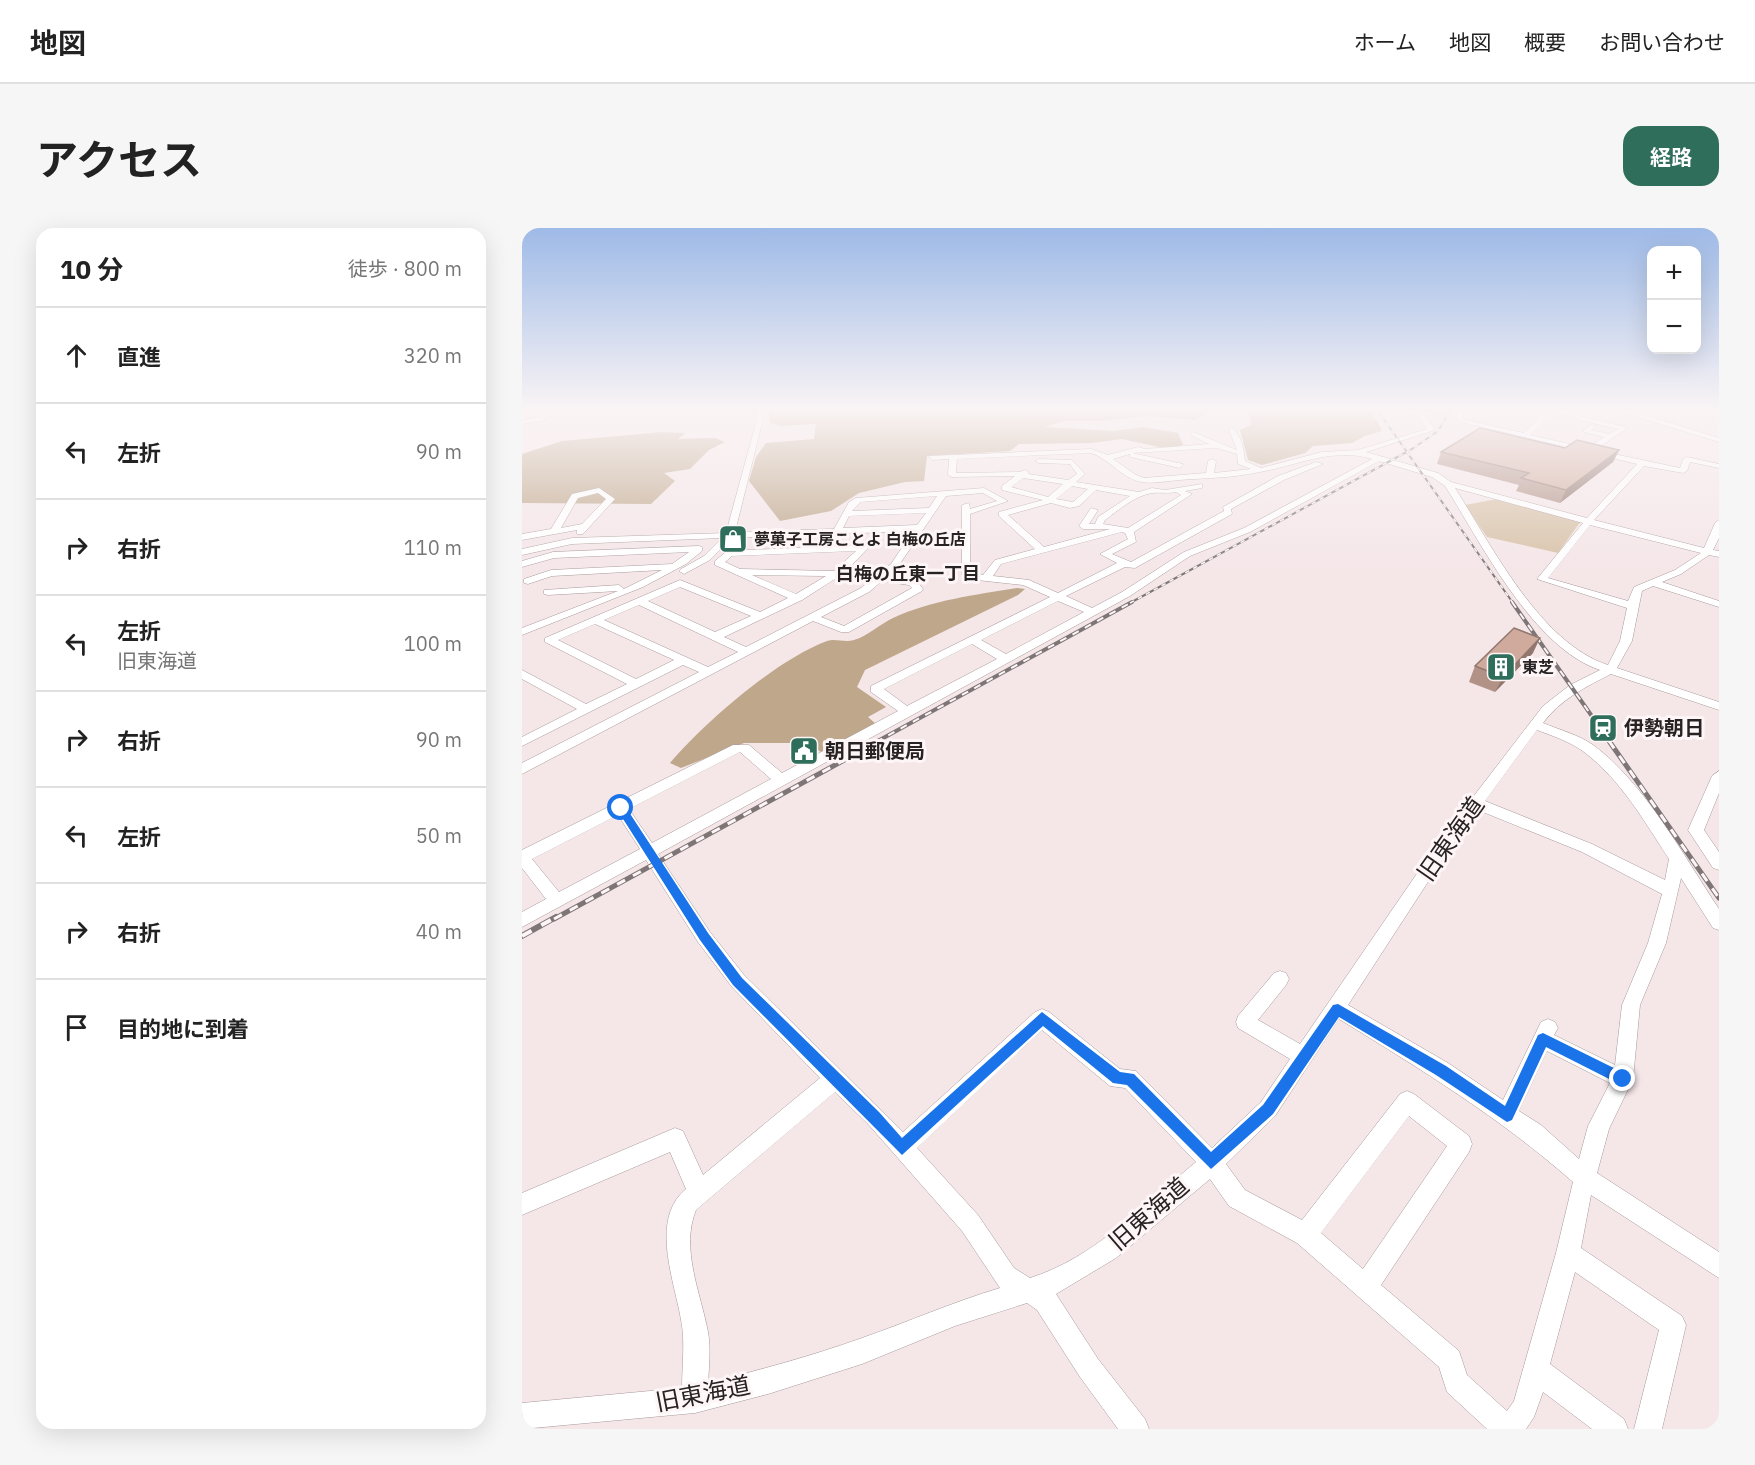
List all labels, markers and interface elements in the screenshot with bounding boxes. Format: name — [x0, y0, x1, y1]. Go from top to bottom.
text: 地図 — [30, 24, 86, 61]
text: ホーム — [1354, 28, 1416, 56]
text: 地図 — [1449, 28, 1491, 56]
text: 概要 — [1524, 28, 1566, 56]
text: お問い合わせ — [1599, 28, 1725, 56]
button: 経路 — [1623, 126, 1719, 186]
text: アクセス — [36, 132, 202, 187]
map controls — [1647, 246, 1701, 354]
button: + — [1647, 246, 1701, 300]
text: 10 分 — [60, 252, 123, 286]
text: 徒歩 · 800 m — [348, 255, 462, 282]
button: − — [1647, 300, 1701, 354]
icon: ahead — [60, 339, 93, 372]
text: 直進 — [117, 342, 161, 371]
text: 320 m — [404, 342, 462, 369]
icon: left — [60, 435, 93, 468]
text: 左折 — [117, 438, 161, 467]
text: 90 m — [416, 438, 462, 465]
shop icon: 夢菓子工房ことよ 白梅の丘店 — [717, 523, 749, 555]
place label: 夢菓子工房ことよ 白梅の丘店 — [754, 529, 966, 549]
icon: right — [60, 531, 93, 564]
text: 右折 — [117, 534, 161, 563]
text: 110 m — [404, 534, 462, 561]
district label: 白梅の丘東一丁目 — [836, 562, 980, 585]
text: 左折 — [117, 616, 161, 645]
icon: left — [60, 627, 93, 660]
text: 100 m — [404, 630, 462, 657]
text: 旧東海道 — [117, 647, 197, 674]
building icon: 東芝 — [1485, 651, 1517, 683]
place label: 東芝 — [1522, 657, 1554, 677]
station icon: 伊勢朝日 — [1587, 712, 1619, 744]
place label: 伊勢朝日 — [1624, 714, 1704, 741]
icon: right — [60, 723, 93, 756]
text: 右折 — [117, 726, 161, 755]
text: 90 m — [416, 726, 462, 753]
public building icon: 朝日郵便局 — [788, 735, 820, 767]
place label: 朝日郵便局 — [825, 737, 925, 764]
street label: 旧東海道 — [1410, 790, 1491, 887]
route start — [607, 794, 633, 820]
icon: left — [60, 819, 93, 852]
text: 左折 — [117, 822, 161, 851]
text: 50 m — [416, 822, 462, 849]
icon: right — [60, 915, 93, 948]
text: 右折 — [117, 918, 161, 947]
text: 40 m — [416, 918, 462, 945]
icon: arrive — [60, 1011, 93, 1044]
text: 目的地に到着 — [117, 1014, 249, 1043]
route end — [1609, 1065, 1635, 1091]
street label: 旧東海道 — [1102, 1170, 1195, 1257]
street label: 旧東海道 — [653, 1368, 753, 1418]

